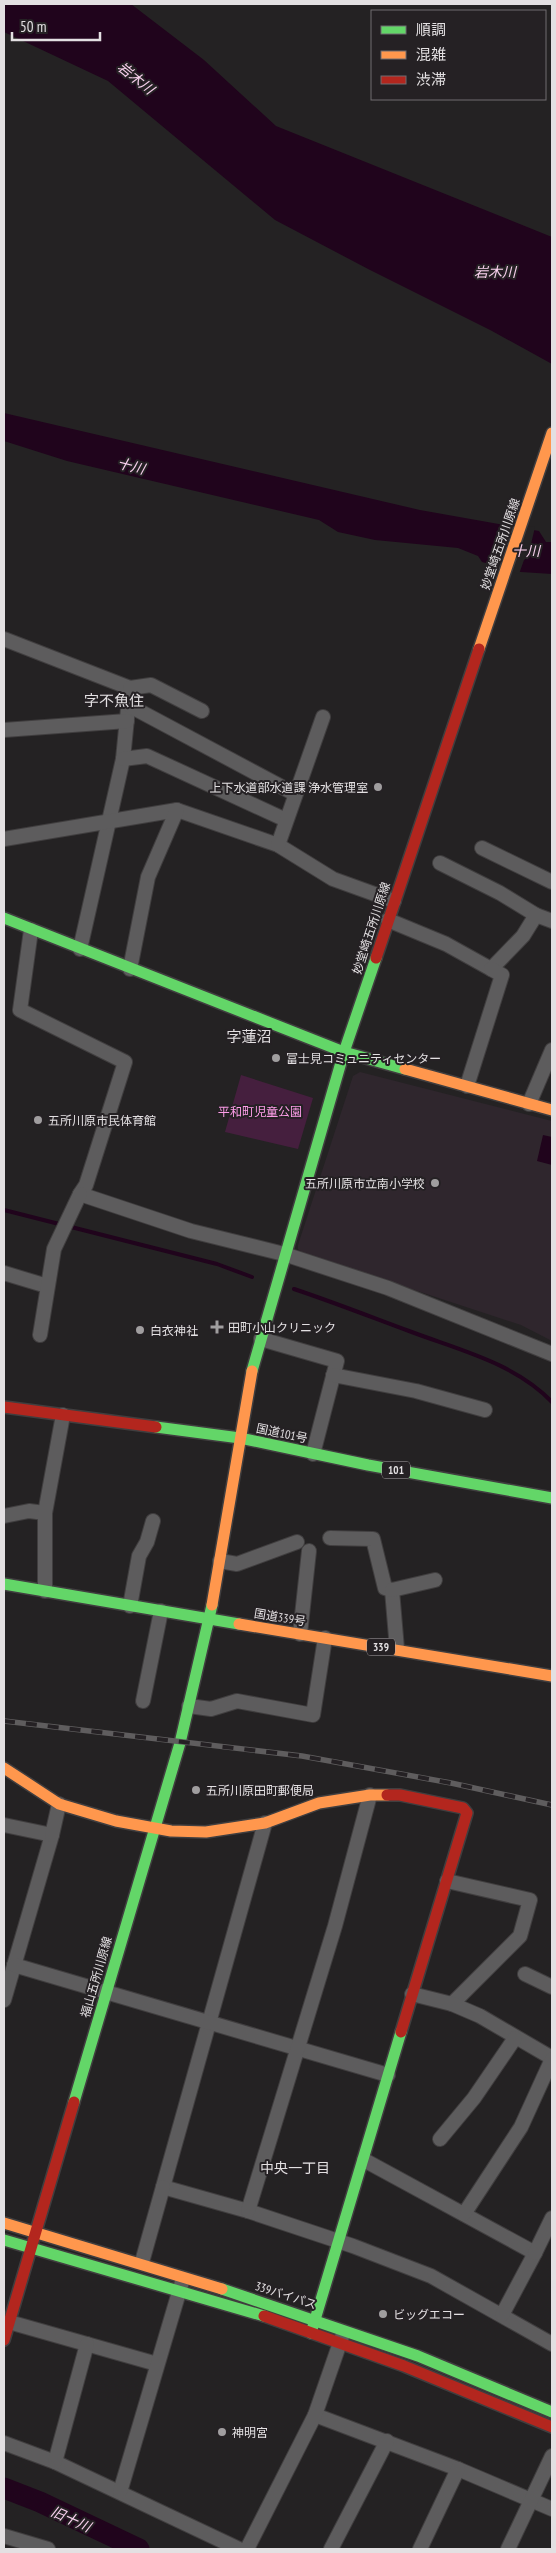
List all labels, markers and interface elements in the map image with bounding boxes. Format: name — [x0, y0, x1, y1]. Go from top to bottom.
scale bar — [12, 10, 100, 42]
legend — [371, 10, 546, 100]
text: 50 m — [20, 17, 46, 36]
text: 順調 — [416, 20, 446, 39]
text: 混雑 — [416, 45, 446, 64]
water label: 岩木川 — [114, 58, 160, 99]
text: 渋滞 — [416, 70, 446, 89]
water label: 岩木川 — [474, 263, 518, 281]
water label: 十川 — [115, 454, 149, 479]
street label: 妙堂崎五所川原線 — [477, 496, 523, 592]
water label: 十川 — [512, 542, 542, 560]
district label: 字不魚住 — [84, 691, 144, 710]
place label: 上下水道部水道課 浄水管理室 — [209, 780, 368, 795]
marker: 上下水道部水道課 浄水管理室 — [372, 781, 384, 793]
street label: 妙堂崎五所川原線 — [349, 880, 393, 976]
district label: 字蓮沼 — [226, 1027, 272, 1046]
place label: 富士見コミュニティセンター — [286, 1051, 441, 1066]
marker: 富士見コミュニティセンター — [270, 1052, 282, 1064]
park label: 平和町児童公園 — [218, 1104, 302, 1119]
place label: 五所川原市民体育館 — [48, 1113, 156, 1128]
marker: 五所川原市民体育館 — [32, 1114, 44, 1126]
place label: 五所川原市立南小学校 — [305, 1176, 425, 1191]
marker: 五所川原市立南小学校 — [429, 1177, 441, 1189]
marker: 田町小山クリニック — [210, 1320, 224, 1334]
place label: 田町小山クリニック — [228, 1320, 336, 1335]
place label: 白衣神社 — [150, 1323, 198, 1338]
marker: 白衣神社 — [134, 1324, 146, 1336]
street label: 国道101号 — [255, 1420, 309, 1446]
road number: 101 — [382, 1462, 410, 1478]
street label: 国道339号 — [253, 1606, 307, 1628]
road number: 339 — [367, 1638, 395, 1655]
place label: 五所川原田町郵便局 — [206, 1783, 314, 1798]
marker: 五所川原田町郵便局 — [190, 1784, 202, 1796]
street label: 福山五所川原線 — [77, 1935, 115, 2019]
district label: 中央一丁目 — [260, 2159, 330, 2177]
street label: 339バイパス — [253, 2278, 319, 2312]
place label: ビッグエコー — [393, 2307, 465, 2322]
marker: ビッグエコー — [377, 2308, 389, 2320]
place label: 神明宮 — [232, 2425, 268, 2440]
marker: 神明宮 — [216, 2426, 228, 2438]
water label: 旧十川 — [48, 2502, 96, 2537]

